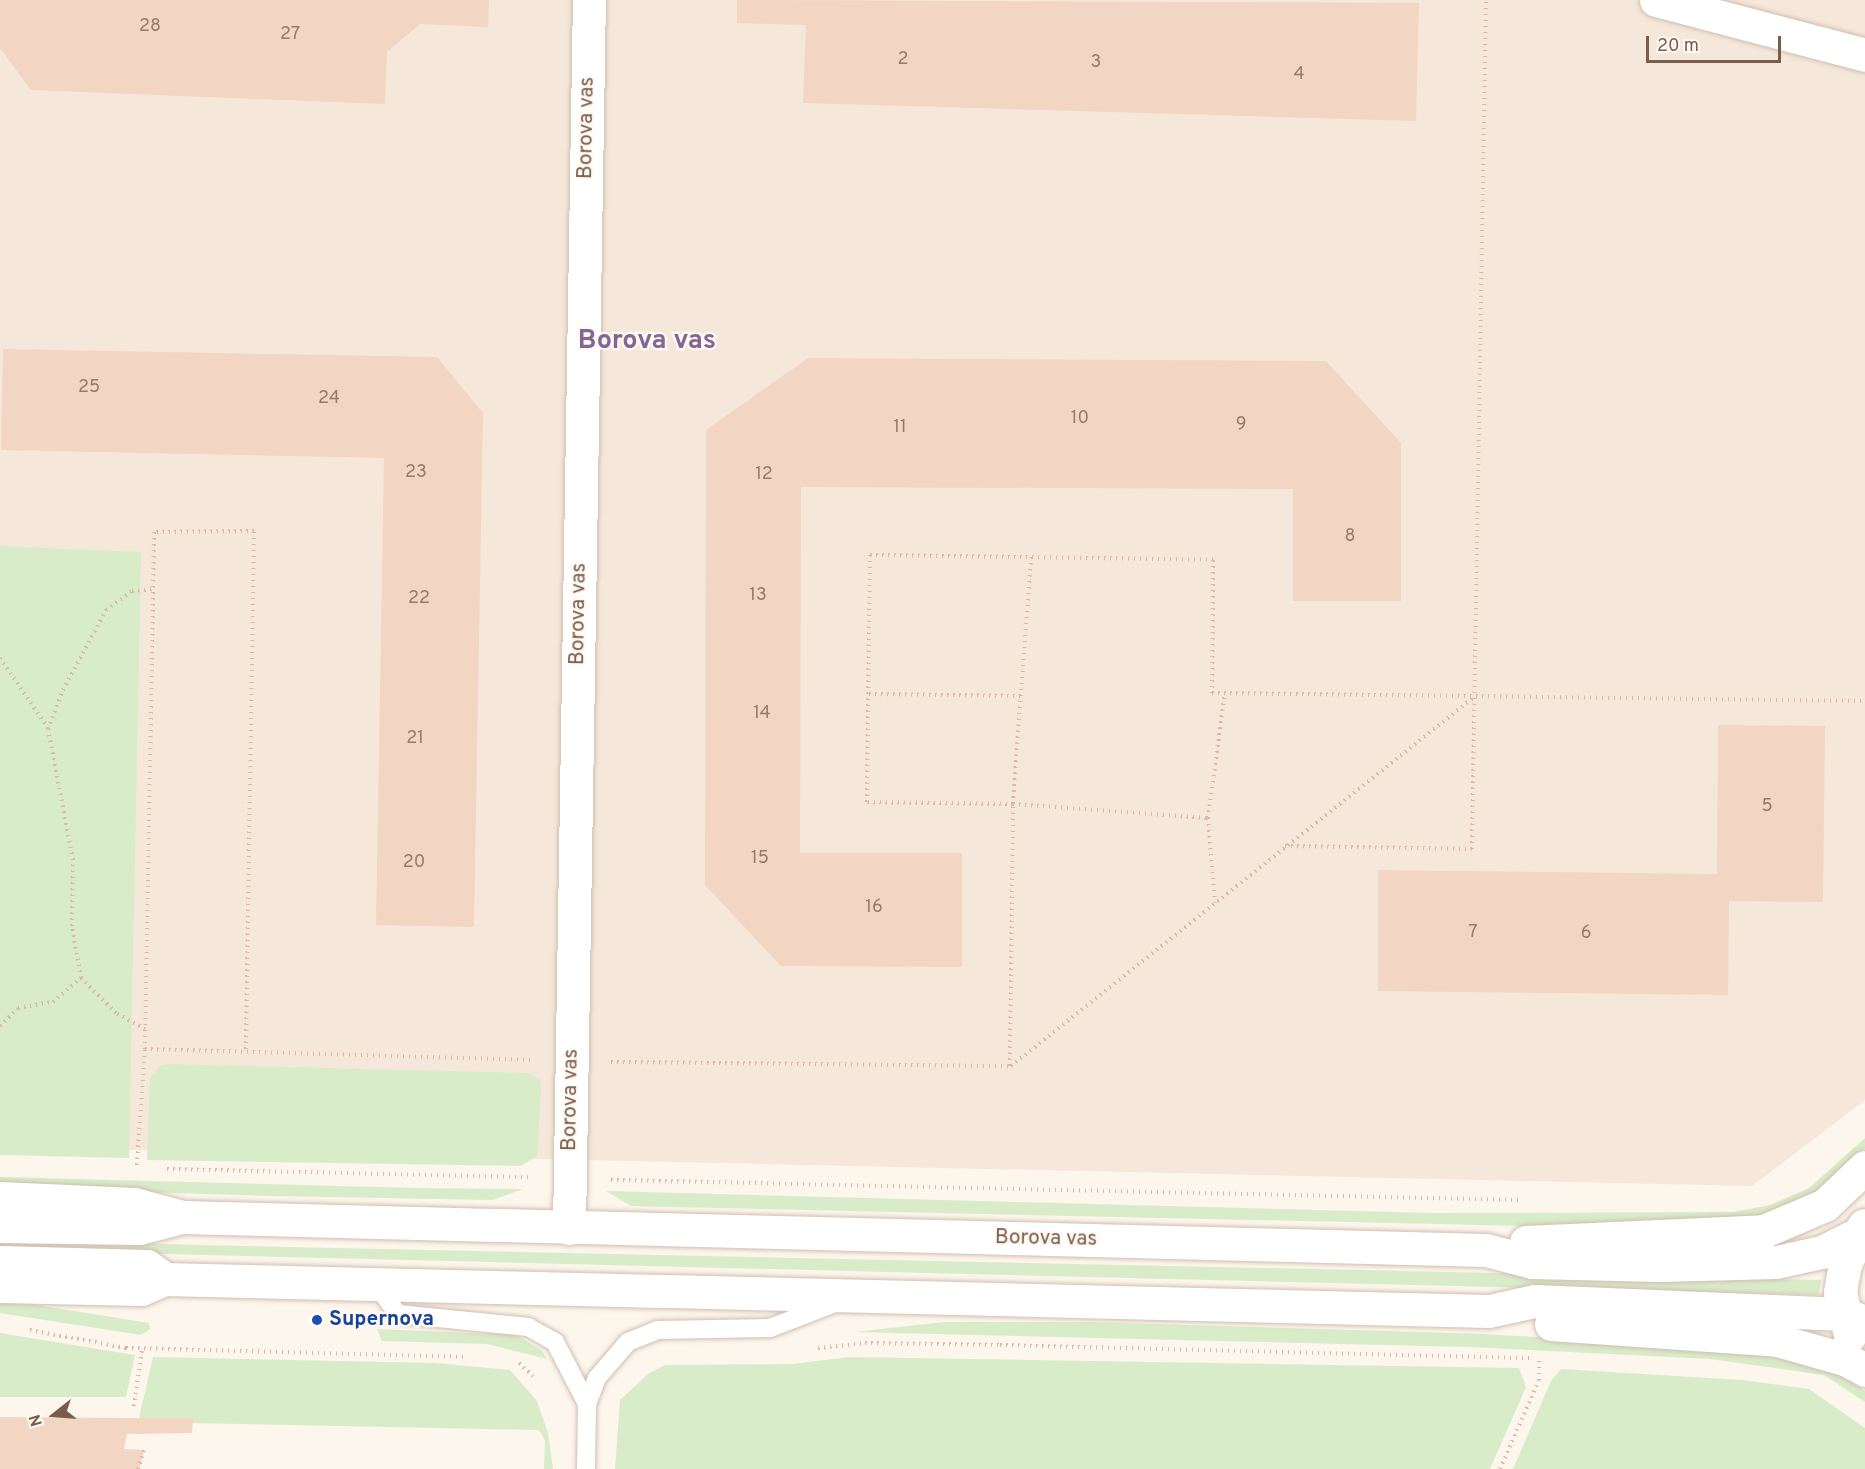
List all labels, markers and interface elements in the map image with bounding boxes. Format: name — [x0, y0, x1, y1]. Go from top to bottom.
house number: 28 — [139, 16, 161, 38]
house number: 27 — [280, 24, 300, 46]
scale bar — [1649, 24, 1784, 62]
text: 20 m — [1657, 35, 1699, 58]
house number: 2 — [897, 49, 909, 71]
house number: 3 — [1091, 52, 1101, 74]
house number: 4 — [1293, 64, 1305, 86]
street label: Borova vas — [574, 77, 600, 179]
district label: Borova vas — [578, 326, 716, 358]
house number: 25 — [78, 377, 100, 399]
house number: 24 — [318, 388, 340, 410]
house number: 10 — [1071, 408, 1089, 430]
house number: 9 — [1236, 414, 1246, 436]
house number: 11 — [893, 417, 907, 439]
house number: 23 — [405, 462, 427, 484]
house number: 12 — [755, 464, 773, 486]
house number: 8 — [1345, 526, 1355, 548]
street label: Borova vas — [566, 563, 592, 665]
house number: 13 — [749, 585, 767, 607]
house number: 22 — [408, 588, 430, 610]
house number: 14 — [753, 703, 771, 725]
house number: 21 — [406, 728, 424, 750]
house number: 5 — [1761, 796, 1773, 818]
house number: 15 — [751, 848, 769, 870]
house number: 20 — [403, 852, 425, 874]
house number: 16 — [865, 897, 883, 919]
house number: 7 — [1468, 922, 1478, 944]
house number: 6 — [1581, 923, 1591, 945]
street label: Borova vas — [558, 1049, 584, 1151]
street label: Borova vas — [995, 1226, 1097, 1252]
place label: Supernova — [329, 1307, 434, 1333]
marker: Supernova — [310, 1313, 324, 1327]
north arrow — [24, 1385, 84, 1445]
text: N — [26, 1412, 48, 1429]

